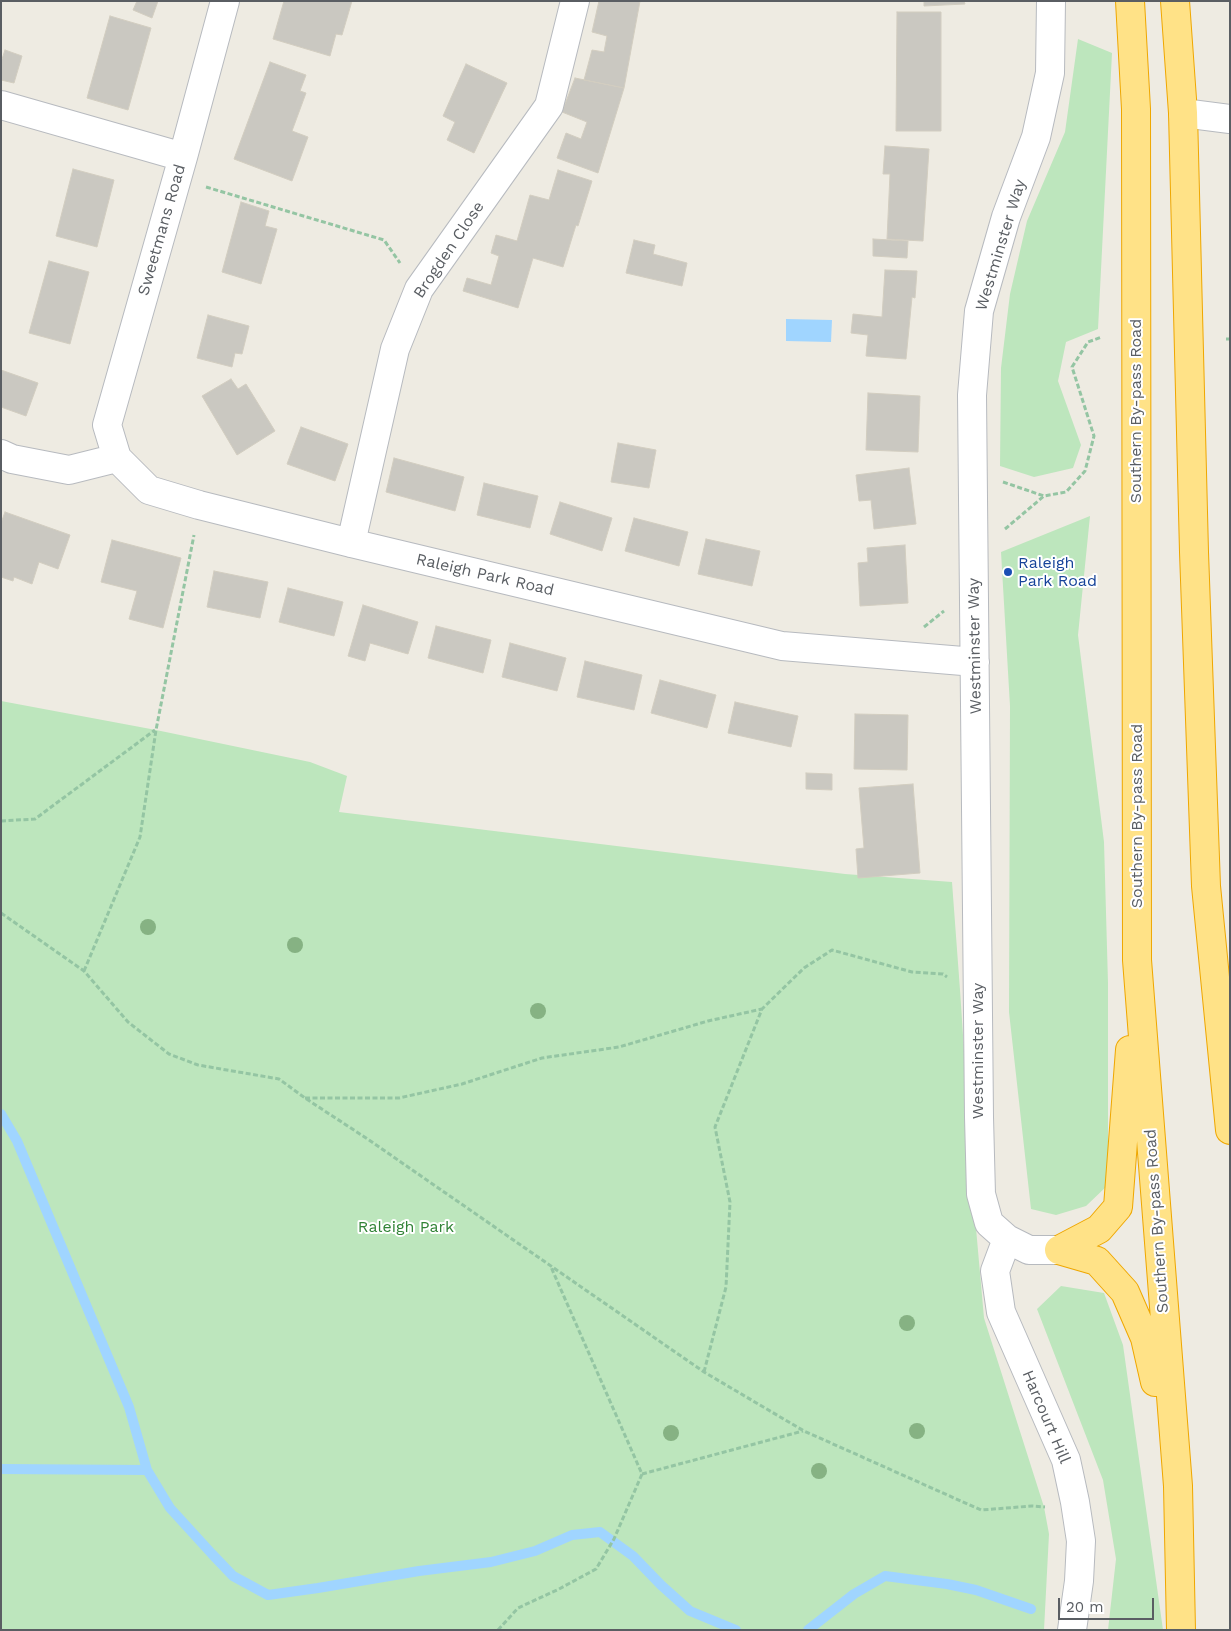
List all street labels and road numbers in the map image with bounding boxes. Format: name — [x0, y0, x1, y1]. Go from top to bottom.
street label: Sweetmans Road — [134, 162, 190, 298]
street label: Westminster Way — [972, 177, 1030, 313]
street label: Brogden Close — [410, 198, 488, 302]
street label: Southern By-pass Road — [1126, 319, 1146, 503]
street label: Raleigh Park Road — [414, 550, 556, 600]
street label: Westminster Way — [964, 578, 986, 714]
street label: Southern By-pass Road — [1127, 724, 1147, 908]
street label: Westminster Way — [968, 983, 988, 1119]
street label: Southern By-pass Road — [1141, 1128, 1173, 1314]
street label: Harcourt Hill — [1018, 1367, 1074, 1467]

